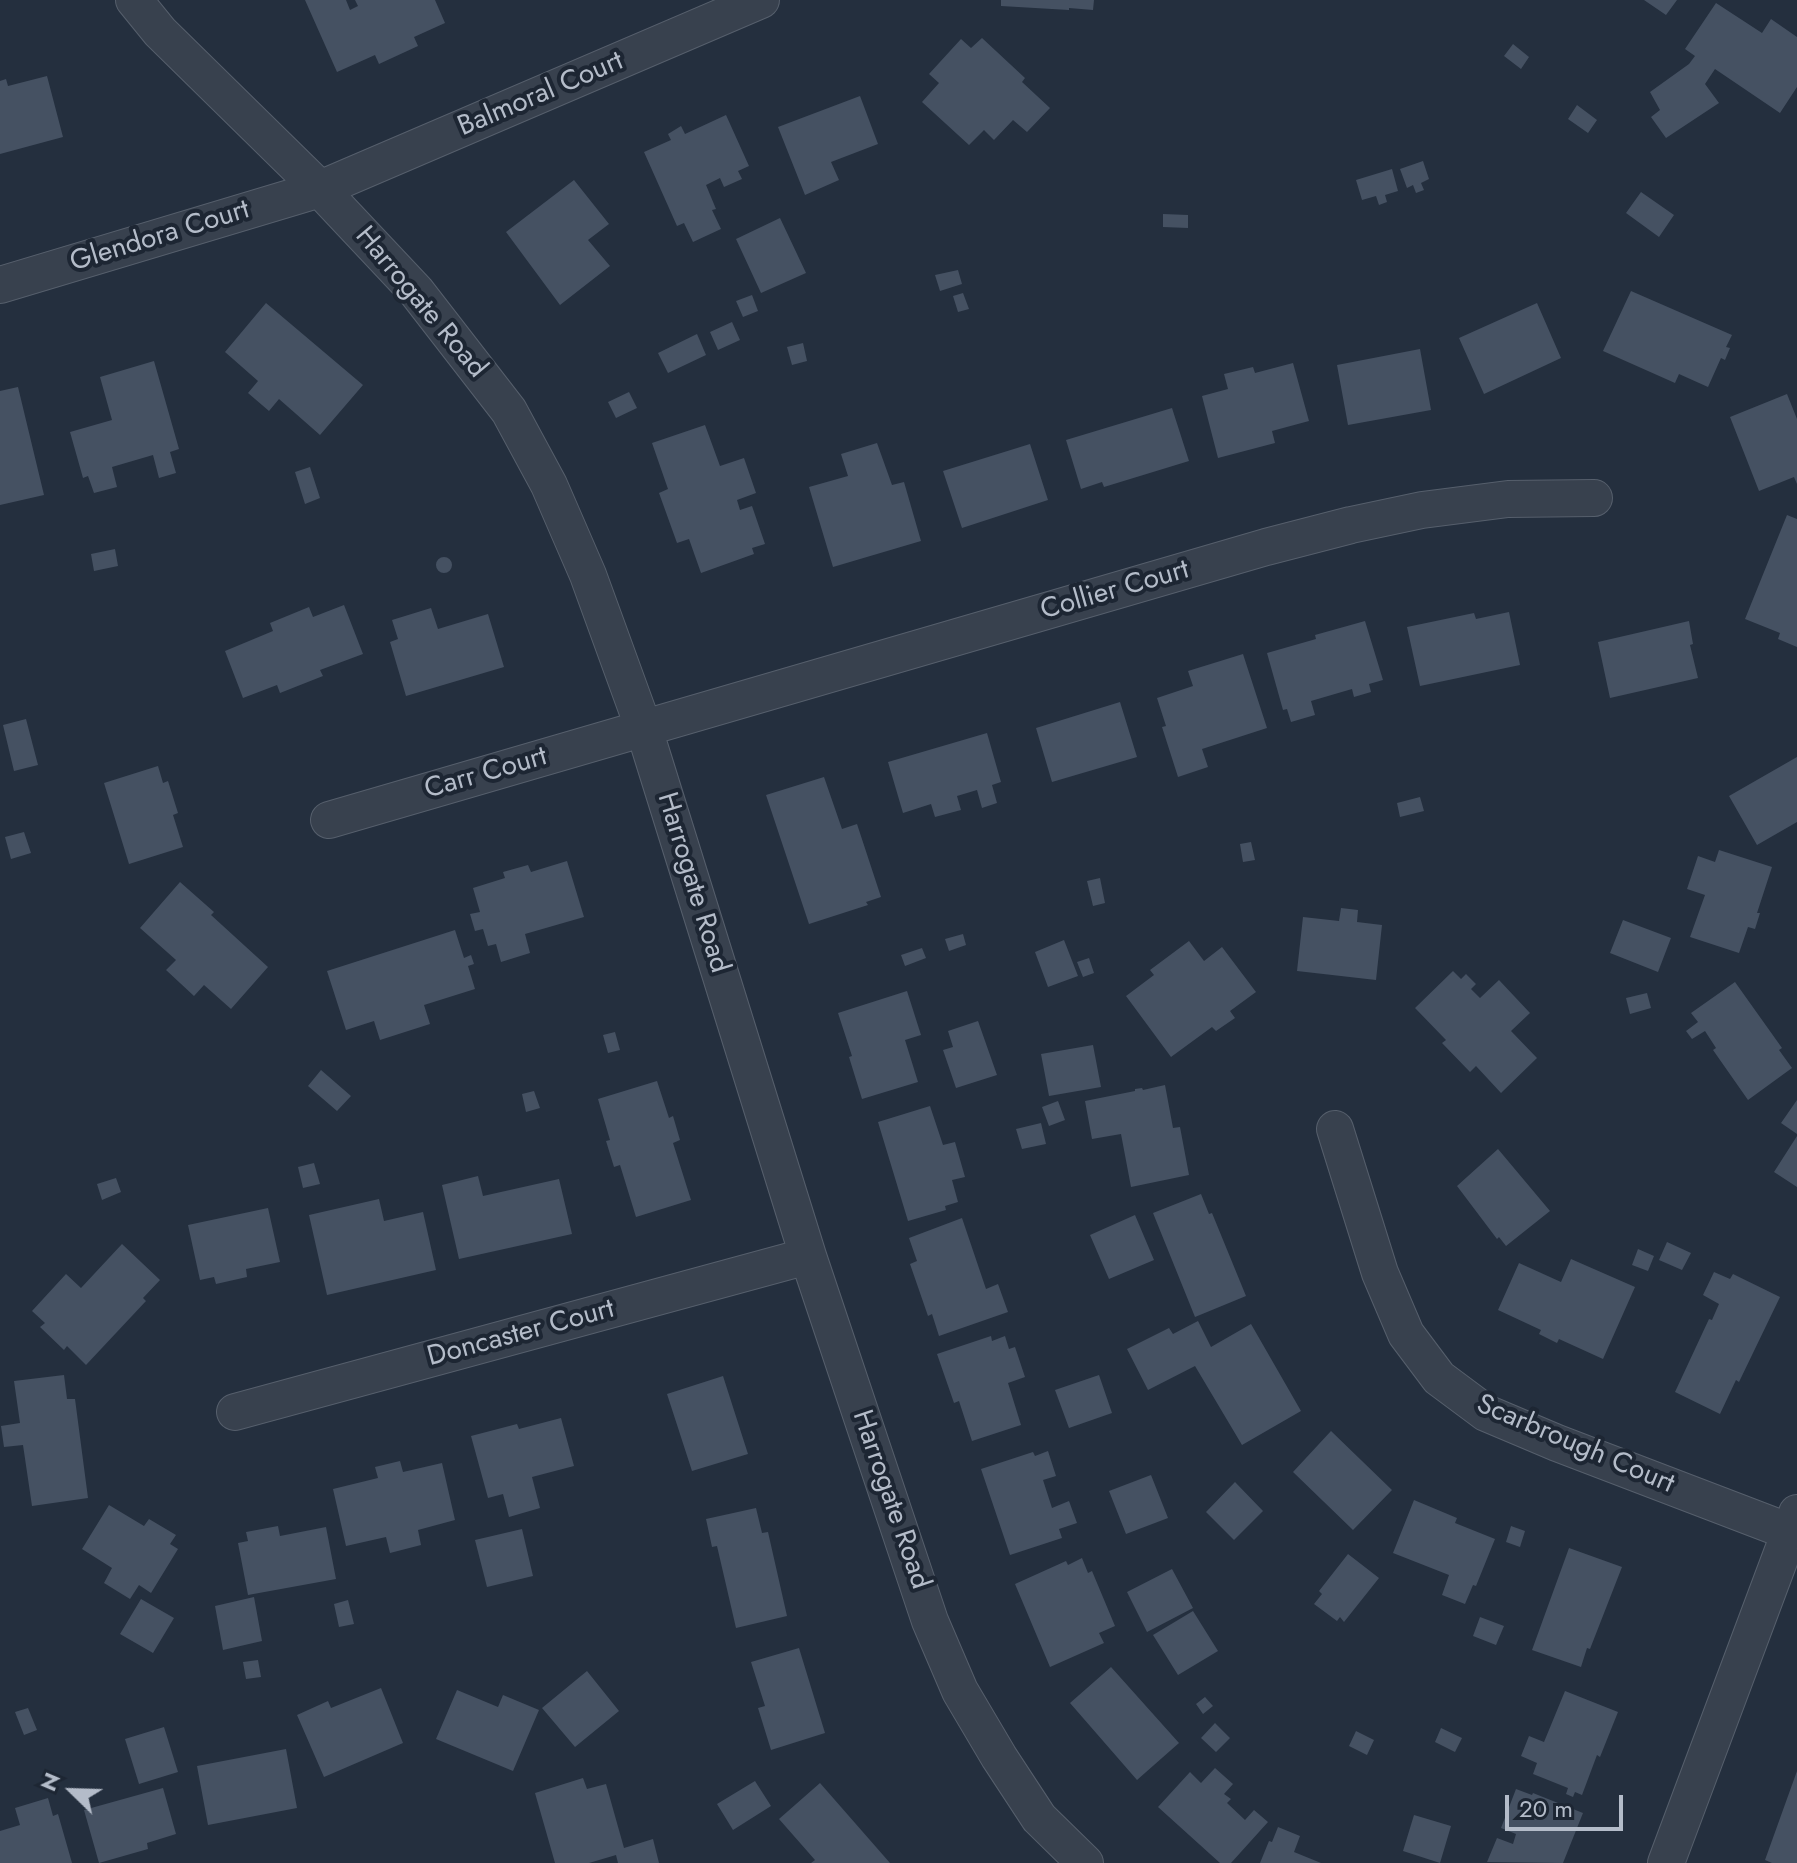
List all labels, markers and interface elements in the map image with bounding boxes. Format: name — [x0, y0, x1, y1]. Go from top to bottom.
street label: Balmoral Court — [453, 45, 629, 145]
street label: Glendora Court — [66, 194, 254, 280]
street label: Harrogate Road — [347, 221, 493, 385]
street label: Collier Court — [1037, 554, 1193, 628]
street label: Carr Court — [421, 741, 551, 807]
street label: Harrogate Road — [649, 789, 735, 977]
street label: Doncaster Court — [424, 1293, 618, 1375]
street label: Scarbrough Court — [1471, 1388, 1679, 1502]
street label: Harrogate Road — [844, 1406, 936, 1594]
north arrow — [32, 1751, 112, 1831]
text: N — [32, 1767, 68, 1796]
scale bar — [1509, 1779, 1627, 1829]
text: 20 m — [1519, 1791, 1573, 1826]

